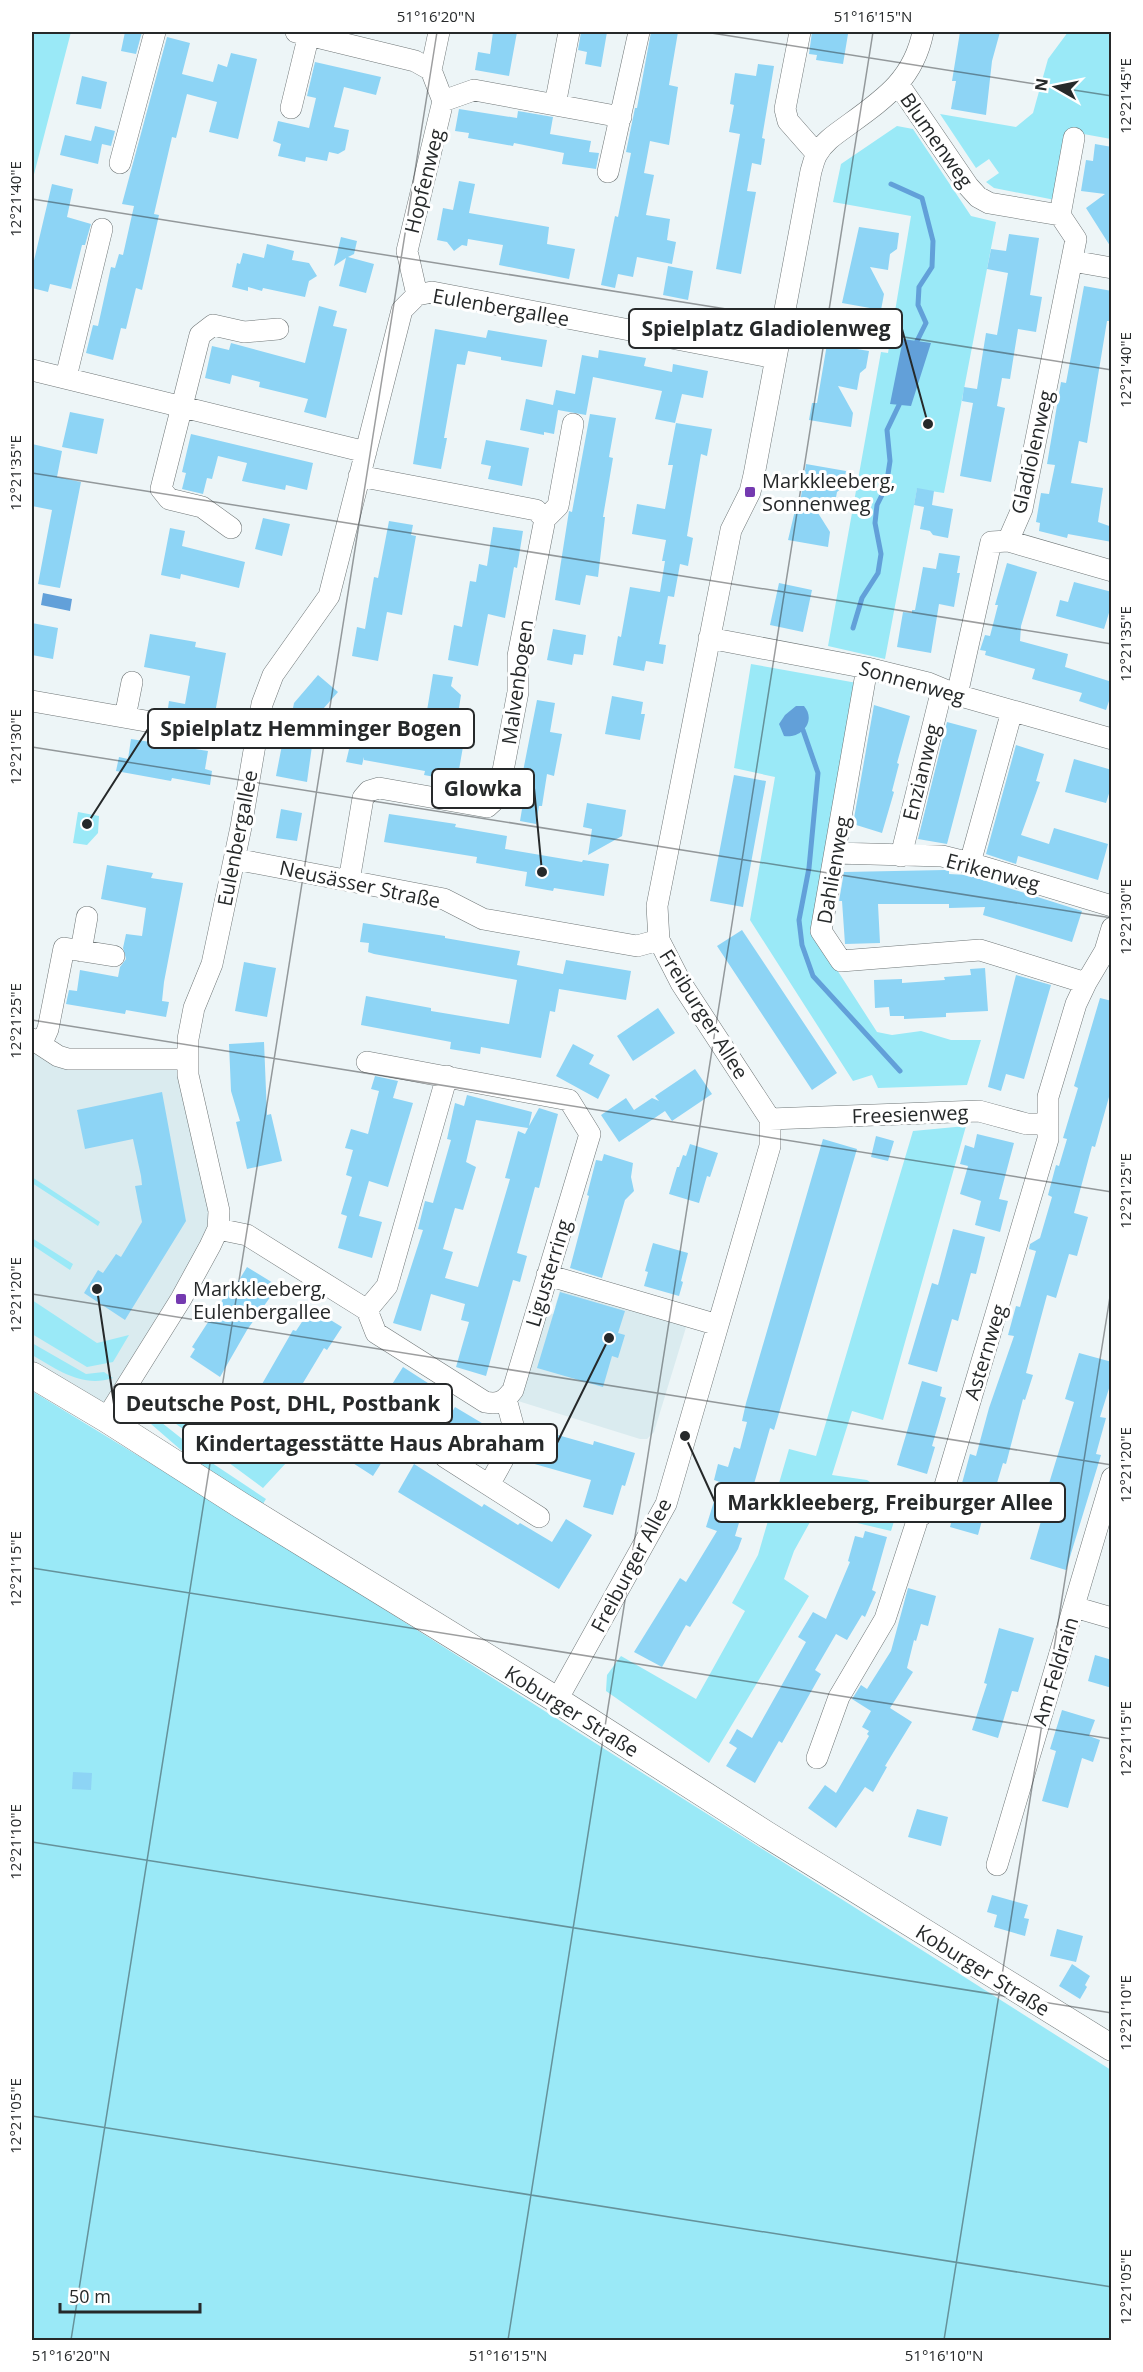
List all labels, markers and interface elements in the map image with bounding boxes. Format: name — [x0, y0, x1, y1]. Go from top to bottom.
text: 51°16'20"N — [397, 6, 475, 26]
text: 51°16'15"N — [834, 6, 912, 26]
north arrow — [1026, 57, 1086, 117]
text: 12°21'45"E — [1115, 58, 1135, 134]
text: N — [1029, 77, 1053, 93]
street label: Blumenweg — [894, 87, 980, 193]
street label: Hopfenweg — [398, 126, 450, 236]
text: 12°21'40"E — [5, 161, 25, 237]
street label: Eulenbergallee — [431, 282, 571, 332]
callout: Spielplatz Gladiolenweg — [629, 309, 902, 348]
text: Spielplatz Gladiolenweg — [641, 314, 891, 342]
text: 12°21'40"E — [1115, 332, 1135, 408]
street label: Gladiolenweg — [1005, 387, 1059, 516]
text: 12°21'35"E — [5, 435, 25, 511]
place label: Markkleeberg, Sonnenweg — [762, 467, 895, 517]
marker: Markkleeberg, Sonnenweg — [743, 485, 757, 499]
text: 12°21'35"E — [1115, 606, 1135, 682]
street label: Malvenbogen — [495, 618, 539, 746]
street label: Sonnenweg — [856, 654, 968, 710]
text: 12°21'30"E — [5, 709, 25, 785]
callout: Spielplatz Hemminger Bogen — [148, 709, 474, 748]
text: Spielplatz Hemminger Bogen — [160, 714, 462, 742]
street label: Enzianweg — [896, 721, 946, 823]
street label: Eulenbergallee — [211, 768, 263, 908]
callout: Glowka — [432, 769, 534, 808]
text: Glowka — [444, 774, 522, 802]
street label: Dahlienweg — [810, 814, 856, 926]
street label: Erikenweg — [943, 847, 1043, 897]
street label: Neusässer Straße — [277, 854, 443, 914]
text: 12°21'30"E — [1115, 879, 1135, 955]
street label: Freiburger Allee — [653, 944, 755, 1084]
text: 12°21'25"E — [5, 983, 25, 1059]
street label: Freesienweg — [851, 1098, 969, 1130]
text: 12°21'25"E — [1115, 1153, 1135, 1229]
street label: Ligusterring — [519, 1216, 577, 1330]
text: 12°21'20"E — [5, 1257, 25, 1333]
place label: Markkleeberg, Eulenbergallee — [193, 1275, 331, 1325]
marker: Markkleeberg, Eulenbergallee — [174, 1292, 188, 1306]
street label: Asternweg — [958, 1301, 1012, 1403]
callout: Deutsche Post, DHL, Postbank — [114, 1384, 452, 1423]
text: Deutsche Post, DHL, Postbank — [126, 1389, 441, 1417]
callout: Kindertagesstätte Haus Abraham — [183, 1424, 557, 1463]
text: 12°21'20"E — [1115, 1427, 1135, 1503]
text: Kindertagesstätte Haus Abraham — [195, 1429, 545, 1457]
callout: Markkleeberg, Freiburger Allee — [715, 1483, 1065, 1522]
text: Markkleeberg, Freiburger Allee — [727, 1488, 1053, 1516]
street label: Freiburger Allee — [584, 1493, 678, 1637]
text: 12°21'15"E — [5, 1531, 25, 1607]
street label: Am Feldrain — [1026, 1614, 1084, 1728]
street label: Koburger Straße — [500, 1659, 644, 1763]
text: 12°21'15"E — [1115, 1701, 1135, 1777]
text: 12°21'10"E — [5, 1804, 25, 1880]
street label: Koburger Straße — [911, 1918, 1055, 2022]
text: 12°21'10"E — [1115, 1975, 1135, 2051]
text: 12°21'05"E — [5, 2078, 25, 2154]
text: 12°21'05"E — [1115, 2249, 1135, 2325]
scale bar — [60, 2276, 200, 2314]
text: 50 m — [69, 2284, 111, 2308]
text: 51°16'20"N — [32, 2345, 110, 2365]
text: 51°16'15"N — [469, 2345, 547, 2365]
text: 51°16'10"N — [905, 2345, 983, 2365]

